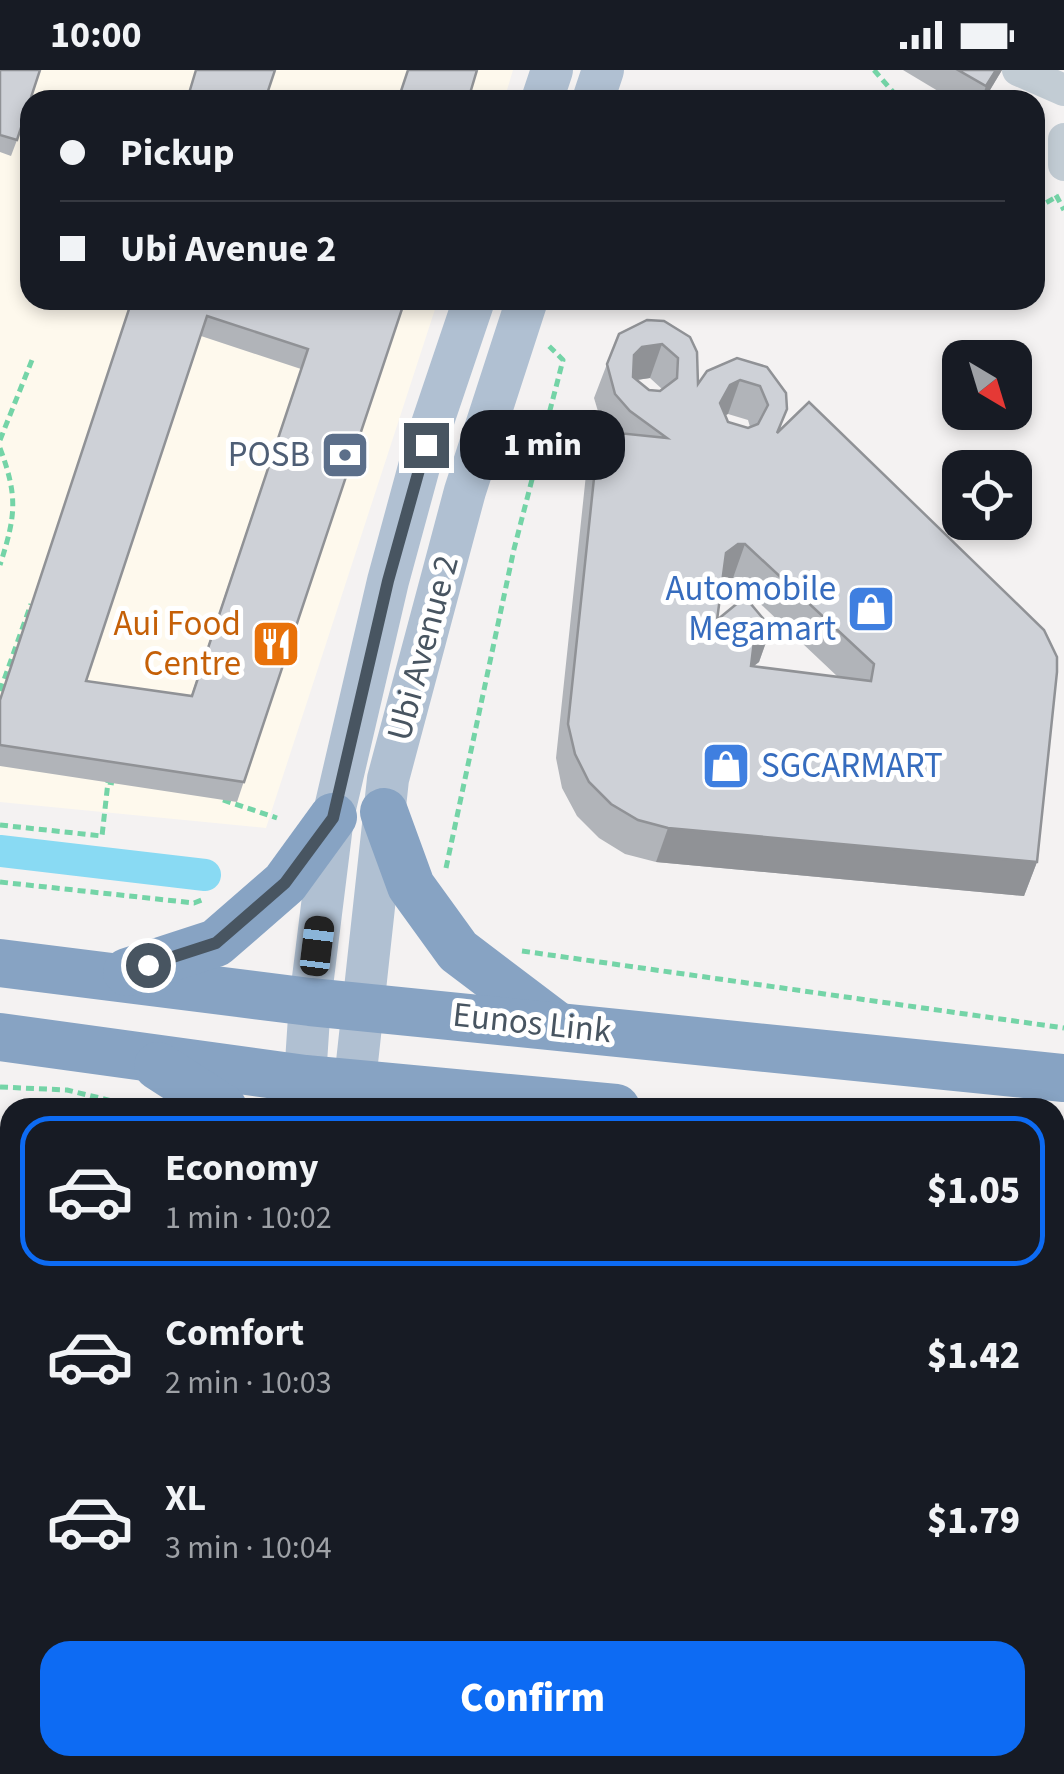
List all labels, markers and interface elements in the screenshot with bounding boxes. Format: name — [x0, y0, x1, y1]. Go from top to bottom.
text: 10:00 — [50, 8, 142, 62]
text: Pickup — [120, 126, 234, 180]
text: Ubi Avenue 2 — [120, 222, 336, 276]
north arrow — [942, 340, 1032, 430]
map controls — [942, 340, 1032, 540]
callout: 1 min — [461, 410, 626, 480]
text: 1 min — [503, 422, 582, 468]
route end — [404, 423, 449, 468]
bank icon: POSB — [319, 429, 371, 481]
place label: POSB — [228, 430, 310, 480]
button: locate — [942, 450, 1032, 540]
street label: Ubi Avenue 2 — [374, 550, 472, 746]
place label: Automobile Megamart — [666, 564, 836, 654]
shop icon: Automobile Megamart — [845, 583, 897, 635]
place label: Aui Food Centre — [113, 599, 241, 689]
restaurant icon: Aui Food Centre — [250, 618, 302, 670]
shop icon: SGCARMART — [700, 740, 752, 792]
place label: SGCARMART — [761, 741, 943, 791]
car — [298, 914, 336, 978]
route start — [126, 943, 171, 988]
street label: Eunos Link — [450, 990, 614, 1056]
text: Economy — [165, 1141, 318, 1195]
icon: car — [45, 1146, 135, 1236]
text: $1.05 — [927, 1164, 1020, 1218]
text: 1 min · 10:02 — [165, 1195, 332, 1241]
text: Comfort — [165, 1306, 304, 1360]
icon: car — [45, 1311, 135, 1401]
text: $1.42 — [927, 1329, 1020, 1383]
text: 2 min · 10:03 — [165, 1360, 332, 1406]
text: XL — [165, 1471, 206, 1525]
icon: car — [45, 1476, 135, 1566]
text: $1.79 — [927, 1494, 1020, 1548]
text: 3 min · 10:04 — [165, 1525, 332, 1571]
button: Confirm — [40, 1641, 1025, 1756]

